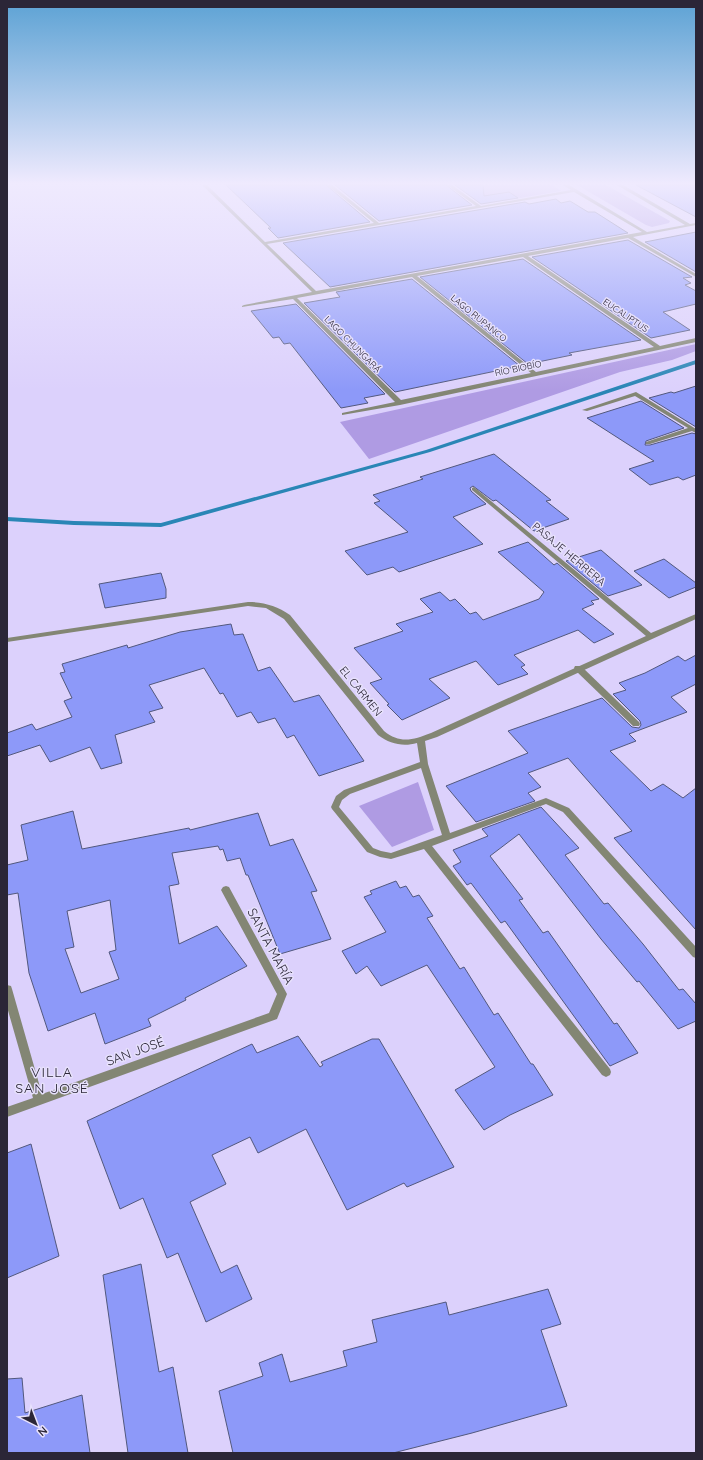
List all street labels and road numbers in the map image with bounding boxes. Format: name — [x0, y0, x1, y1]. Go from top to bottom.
street label: LAGO RUPANCO — [449, 292, 509, 344]
street label: EUCALIPTUS — [601, 296, 651, 334]
street label: LAGO CHUNGARÁ — [322, 313, 384, 375]
street label: RÍO BIOBÍO — [494, 358, 543, 378]
street label: PASAJE HERRERA — [529, 519, 609, 589]
street label: EL CARMEN — [337, 663, 385, 719]
street label: SANTA MARÍA — [244, 905, 298, 987]
street label: SAN JOSÉ — [104, 1033, 166, 1069]

